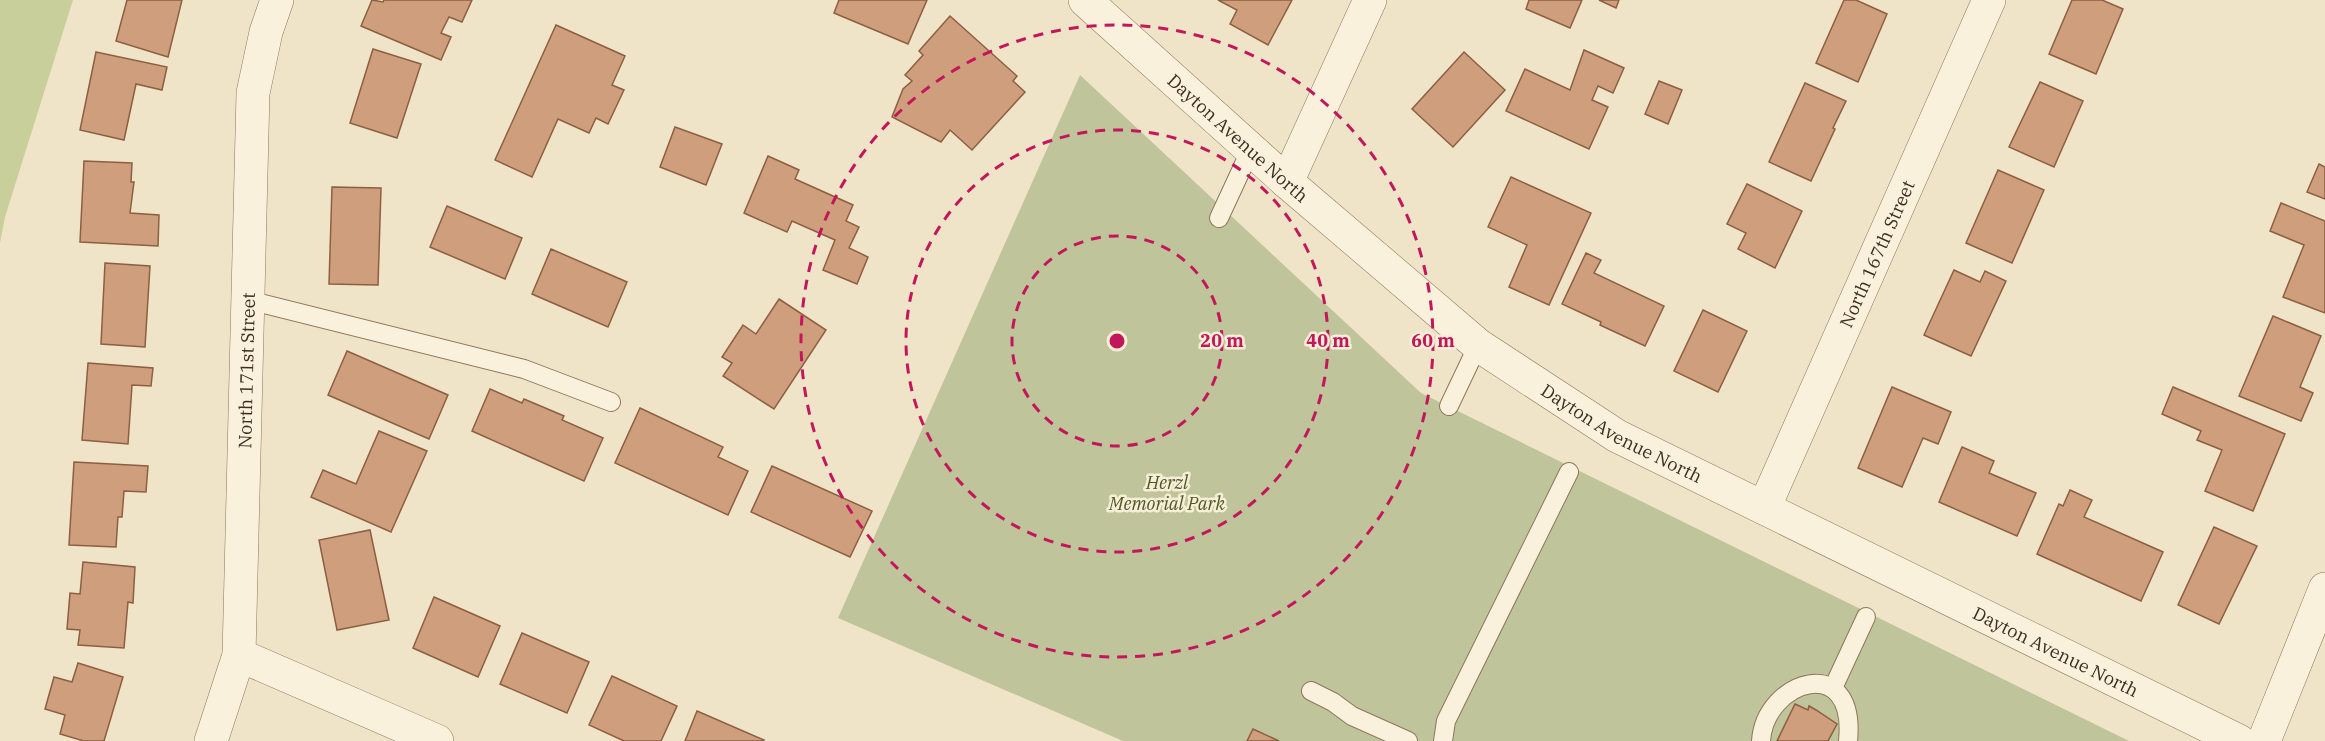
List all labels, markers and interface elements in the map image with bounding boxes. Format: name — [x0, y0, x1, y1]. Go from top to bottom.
street label: Dayton Avenue North — [1163, 69, 1313, 207]
street label: North 167th Street — [1834, 177, 1919, 331]
street label: North 171st Street — [233, 292, 260, 449]
text: 20 m — [1200, 329, 1244, 352]
text: 40 m — [1306, 329, 1350, 352]
text: 60 m — [1411, 329, 1455, 352]
centre of rings — [1107, 331, 1127, 351]
street label: Dayton Avenue North — [1537, 378, 1706, 488]
park label: Herzl Memorial Park — [1108, 471, 1225, 515]
street label: Dayton Avenue North — [1969, 601, 2143, 702]

